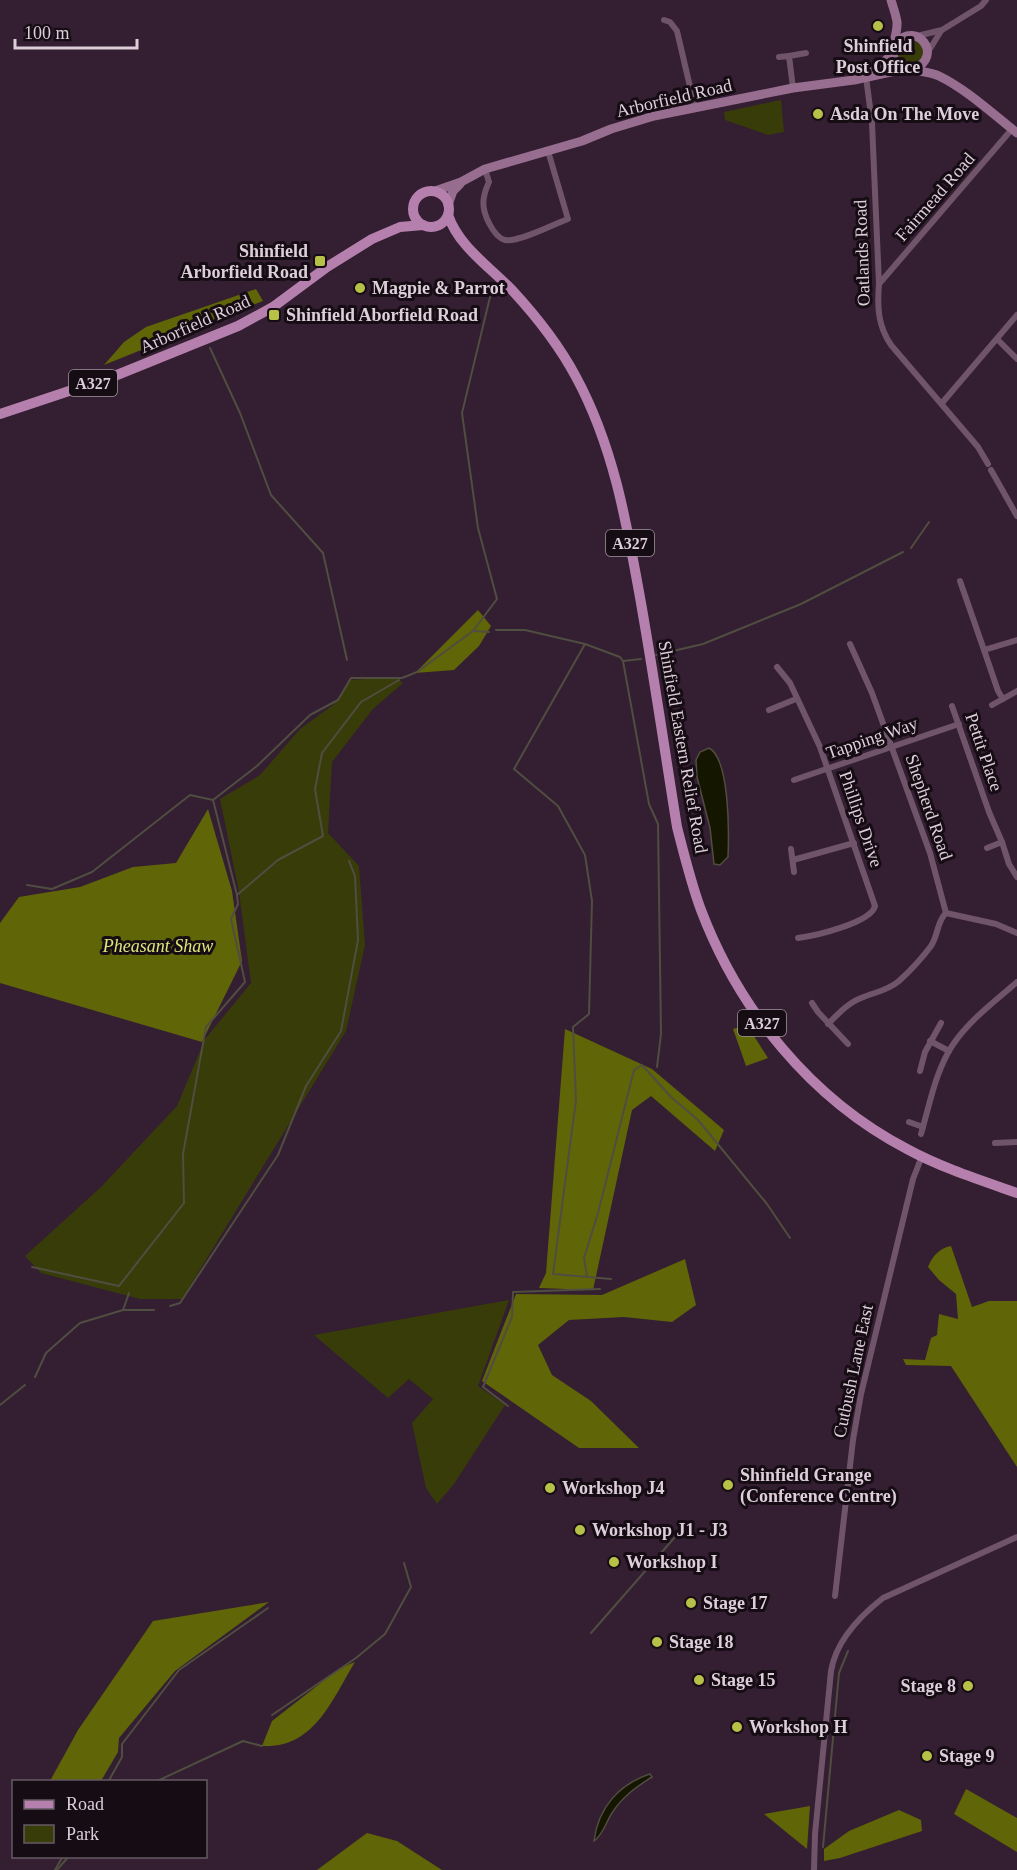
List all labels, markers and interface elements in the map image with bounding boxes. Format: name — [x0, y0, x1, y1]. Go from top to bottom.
scale bar — [15, 12, 136, 50]
marker: Shinfield Post Office — [871, 19, 885, 33]
text: 100 m — [24, 23, 70, 43]
place label: Shinfield Post Office — [836, 36, 920, 77]
street label: Arborfield Road — [614, 75, 734, 121]
place label: Asda On The Move — [830, 104, 979, 124]
marker: Asda On The Move — [811, 107, 825, 121]
street label: Fairmead Road — [891, 149, 979, 245]
street label: Oatlands Road — [850, 199, 874, 307]
place label: Shinfield Arborfield Road — [181, 241, 308, 282]
marker: Shinfield Arborfield Road — [313, 254, 327, 268]
place label: Magpie & Parrot — [372, 278, 505, 298]
marker: Magpie & Parrot — [353, 281, 367, 295]
street label: Arborfield Road — [137, 291, 253, 357]
place label: Shinfield Aborfield Road — [286, 305, 478, 325]
marker: Shinfield Aborfield Road — [267, 308, 281, 322]
road number: A327 — [69, 370, 117, 396]
road number: A327 — [606, 530, 654, 556]
street label: Shinfield Eastern Relief Road — [654, 639, 712, 855]
street label: Pettit Place — [961, 710, 1007, 794]
street label: Tapping Way — [824, 713, 920, 763]
street label: Shepherd Road — [902, 752, 956, 862]
street label: Phillips Drive — [835, 768, 887, 870]
park label: Pheasant Shaw — [102, 936, 213, 956]
road number: A327 — [738, 1010, 786, 1036]
street label: Cutbush Lane East — [829, 1302, 877, 1440]
place label: Shinfield Grange (Conference Centre) — [740, 1465, 897, 1507]
place label: Workshop J4 — [562, 1478, 665, 1498]
marker: Shinfield Grange (Conference Centre) — [721, 1478, 735, 1492]
marker: Workshop J4 — [543, 1481, 557, 1495]
place label: Workshop J1 - J3 — [592, 1520, 728, 1540]
marker: Workshop J1 - J3 — [573, 1523, 587, 1537]
place label: Workshop I — [626, 1552, 718, 1572]
marker: Workshop I — [607, 1555, 621, 1569]
place label: Stage 17 — [703, 1593, 768, 1613]
marker: Stage 17 — [684, 1596, 698, 1610]
place label: Stage 18 — [669, 1632, 734, 1652]
marker: Stage 18 — [650, 1635, 664, 1649]
place label: Stage 15 — [711, 1670, 776, 1690]
marker: Stage 15 — [692, 1673, 706, 1687]
place label: Stage 8 — [901, 1676, 956, 1696]
marker: Stage 8 — [961, 1679, 975, 1693]
place label: Workshop H — [749, 1717, 848, 1737]
marker: Workshop H — [730, 1720, 744, 1734]
place label: Stage 9 — [939, 1746, 995, 1766]
marker: Stage 9 — [920, 1749, 934, 1763]
legend — [12, 1780, 207, 1858]
text: Road — [66, 1794, 104, 1814]
text: Park — [66, 1824, 99, 1844]

